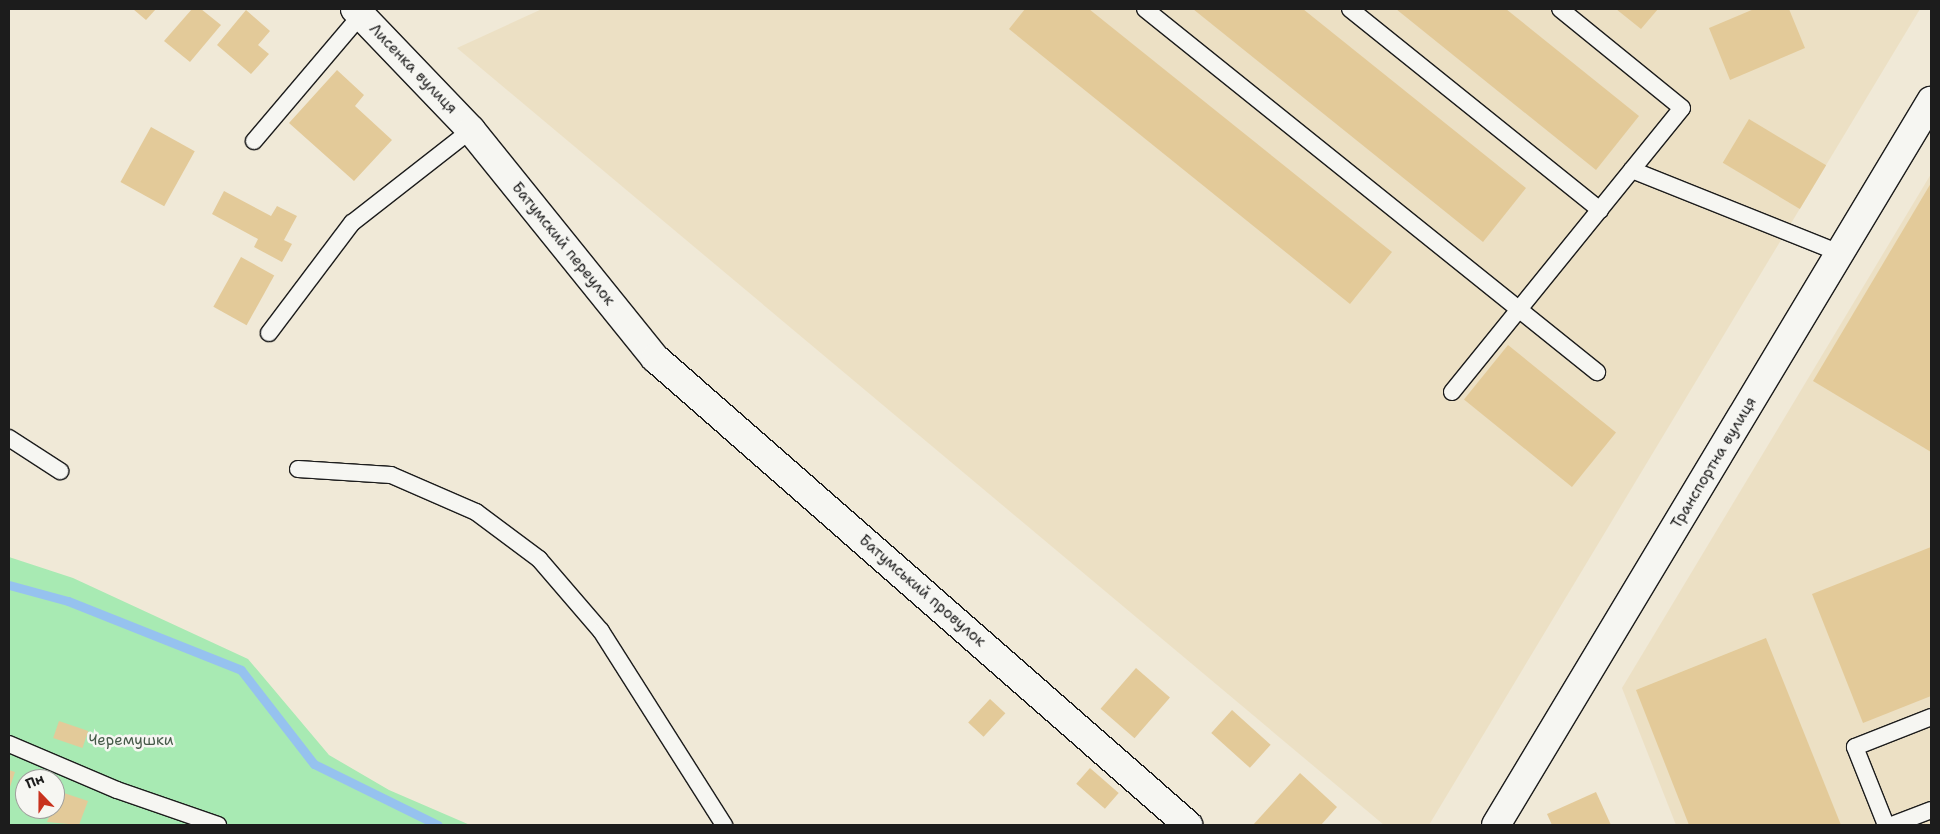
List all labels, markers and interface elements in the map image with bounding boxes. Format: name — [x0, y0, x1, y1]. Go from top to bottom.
street label: Лисенка вулиця — [365, 20, 461, 118]
street label: Батумский переулок — [508, 179, 618, 309]
street label: Транспортна вулиця — [1668, 394, 1760, 532]
street label: Батумський провулок — [855, 531, 989, 651]
park label: Черемушки — [88, 732, 174, 750]
north arrow — [15, 769, 65, 819]
text: Пн — [23, 769, 47, 793]

